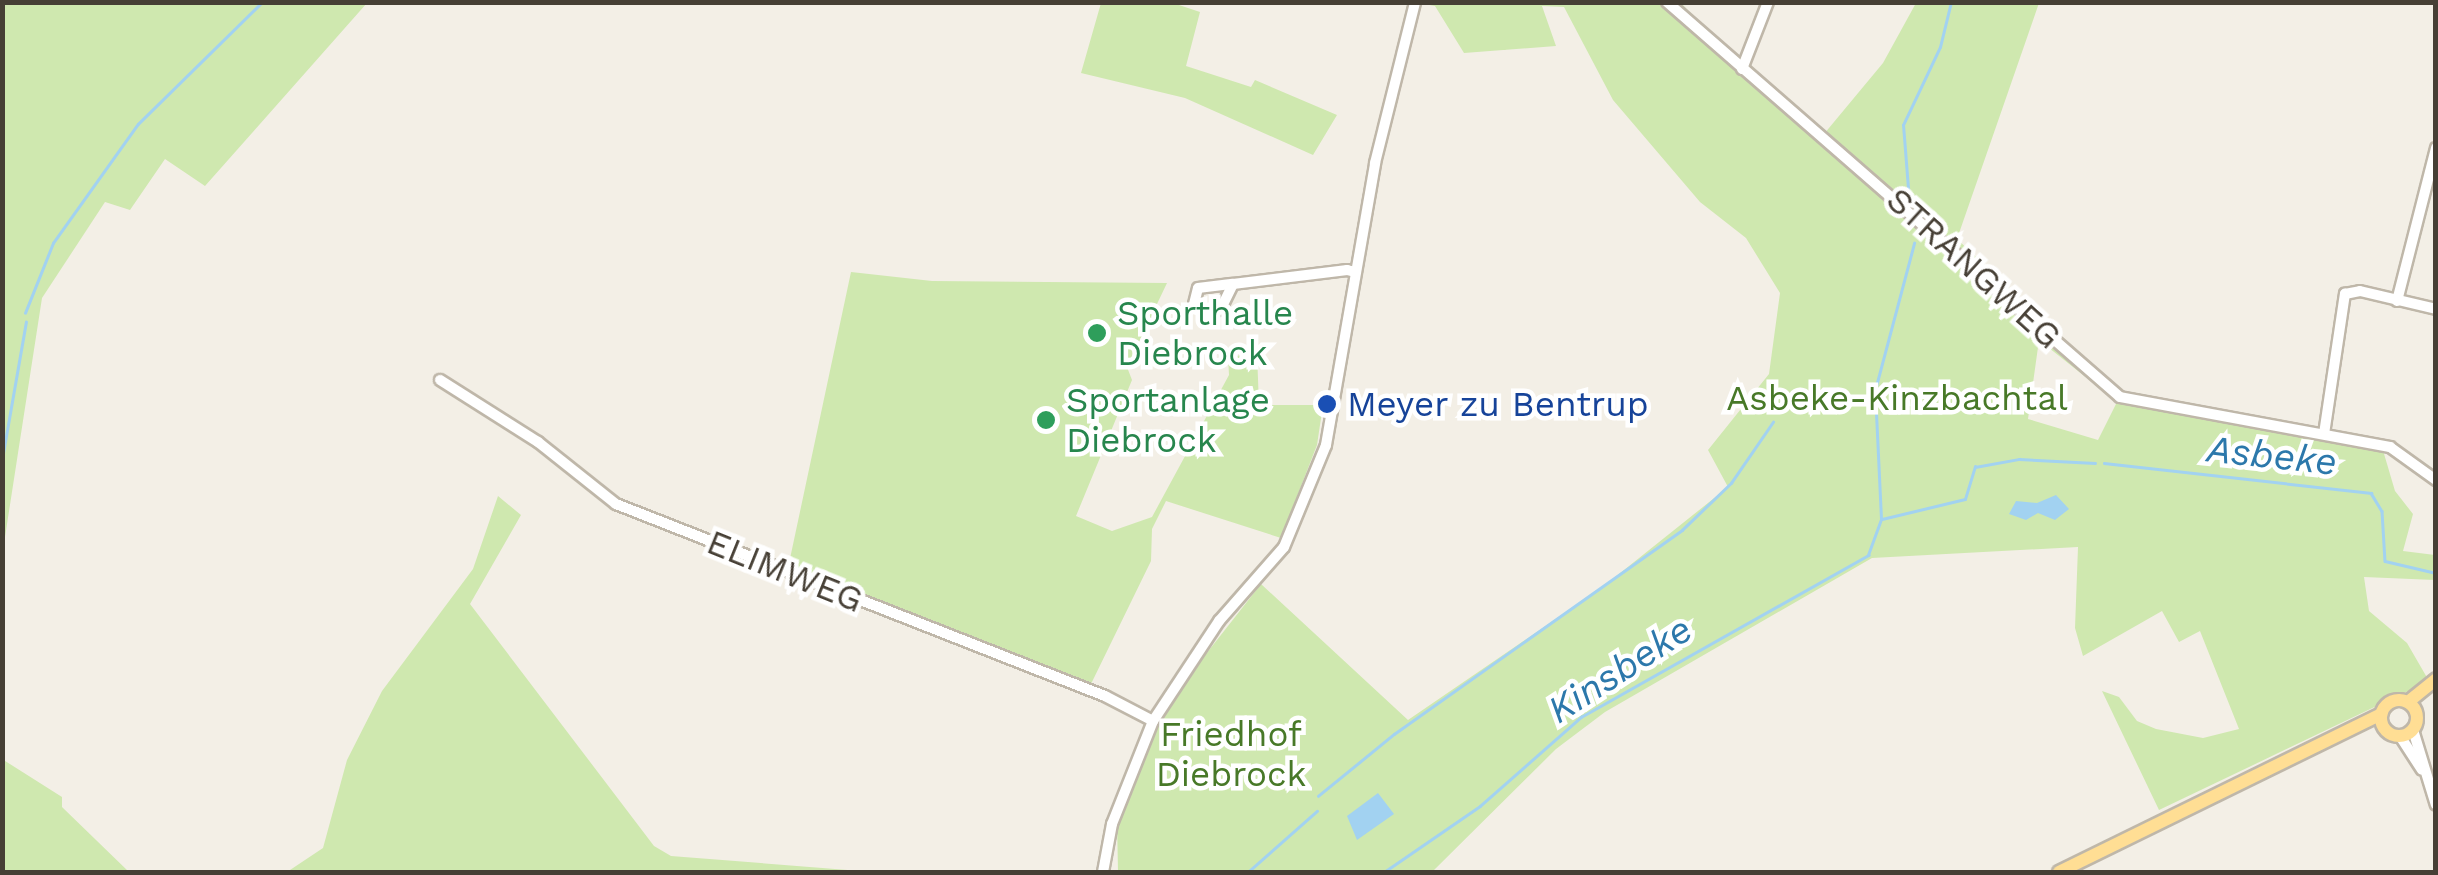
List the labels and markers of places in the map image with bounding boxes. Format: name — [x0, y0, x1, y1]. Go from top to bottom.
place label: Sporthalle Diebrock — [1117, 292, 1293, 374]
marker: Sporthalle Diebrock — [1086, 322, 1108, 344]
place label: Sportanlage Diebrock — [1066, 379, 1270, 461]
place label: Meyer zu Bentrup — [1347, 383, 1650, 425]
marker: Meyer zu Bentrup — [1316, 393, 1338, 415]
marker: Sportanlage Diebrock — [1035, 409, 1057, 431]

